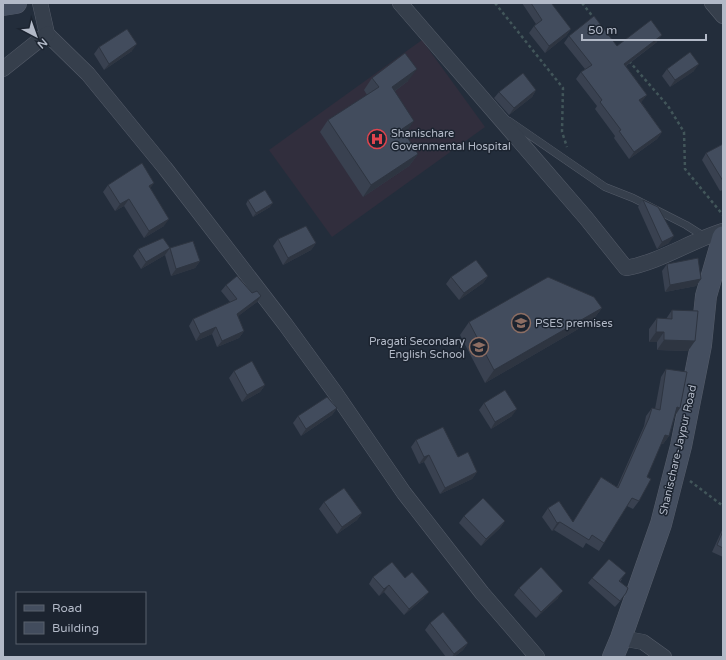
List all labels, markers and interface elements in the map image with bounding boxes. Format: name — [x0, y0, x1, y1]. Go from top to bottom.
north arrow — [16, 16, 56, 56]
scale bar — [582, 16, 706, 42]
text: 50 m — [588, 23, 617, 37]
text: N — [35, 35, 50, 51]
place label: Shanischare Governmental Hospital — [391, 127, 511, 153]
hospital icon: Shanischare Governmental Hospital — [366, 128, 388, 150]
school or university icon: PSES premises — [510, 312, 532, 334]
place label: PSES premises — [535, 317, 613, 330]
place label: Pragati Secondary English School — [369, 335, 465, 361]
school or university icon: Pragati Secondary English School — [468, 336, 490, 358]
street label: Shanischare-Jaypur Road — [657, 384, 699, 516]
legend — [16, 592, 146, 644]
text: Road — [52, 601, 82, 615]
text: Building — [52, 621, 99, 635]

